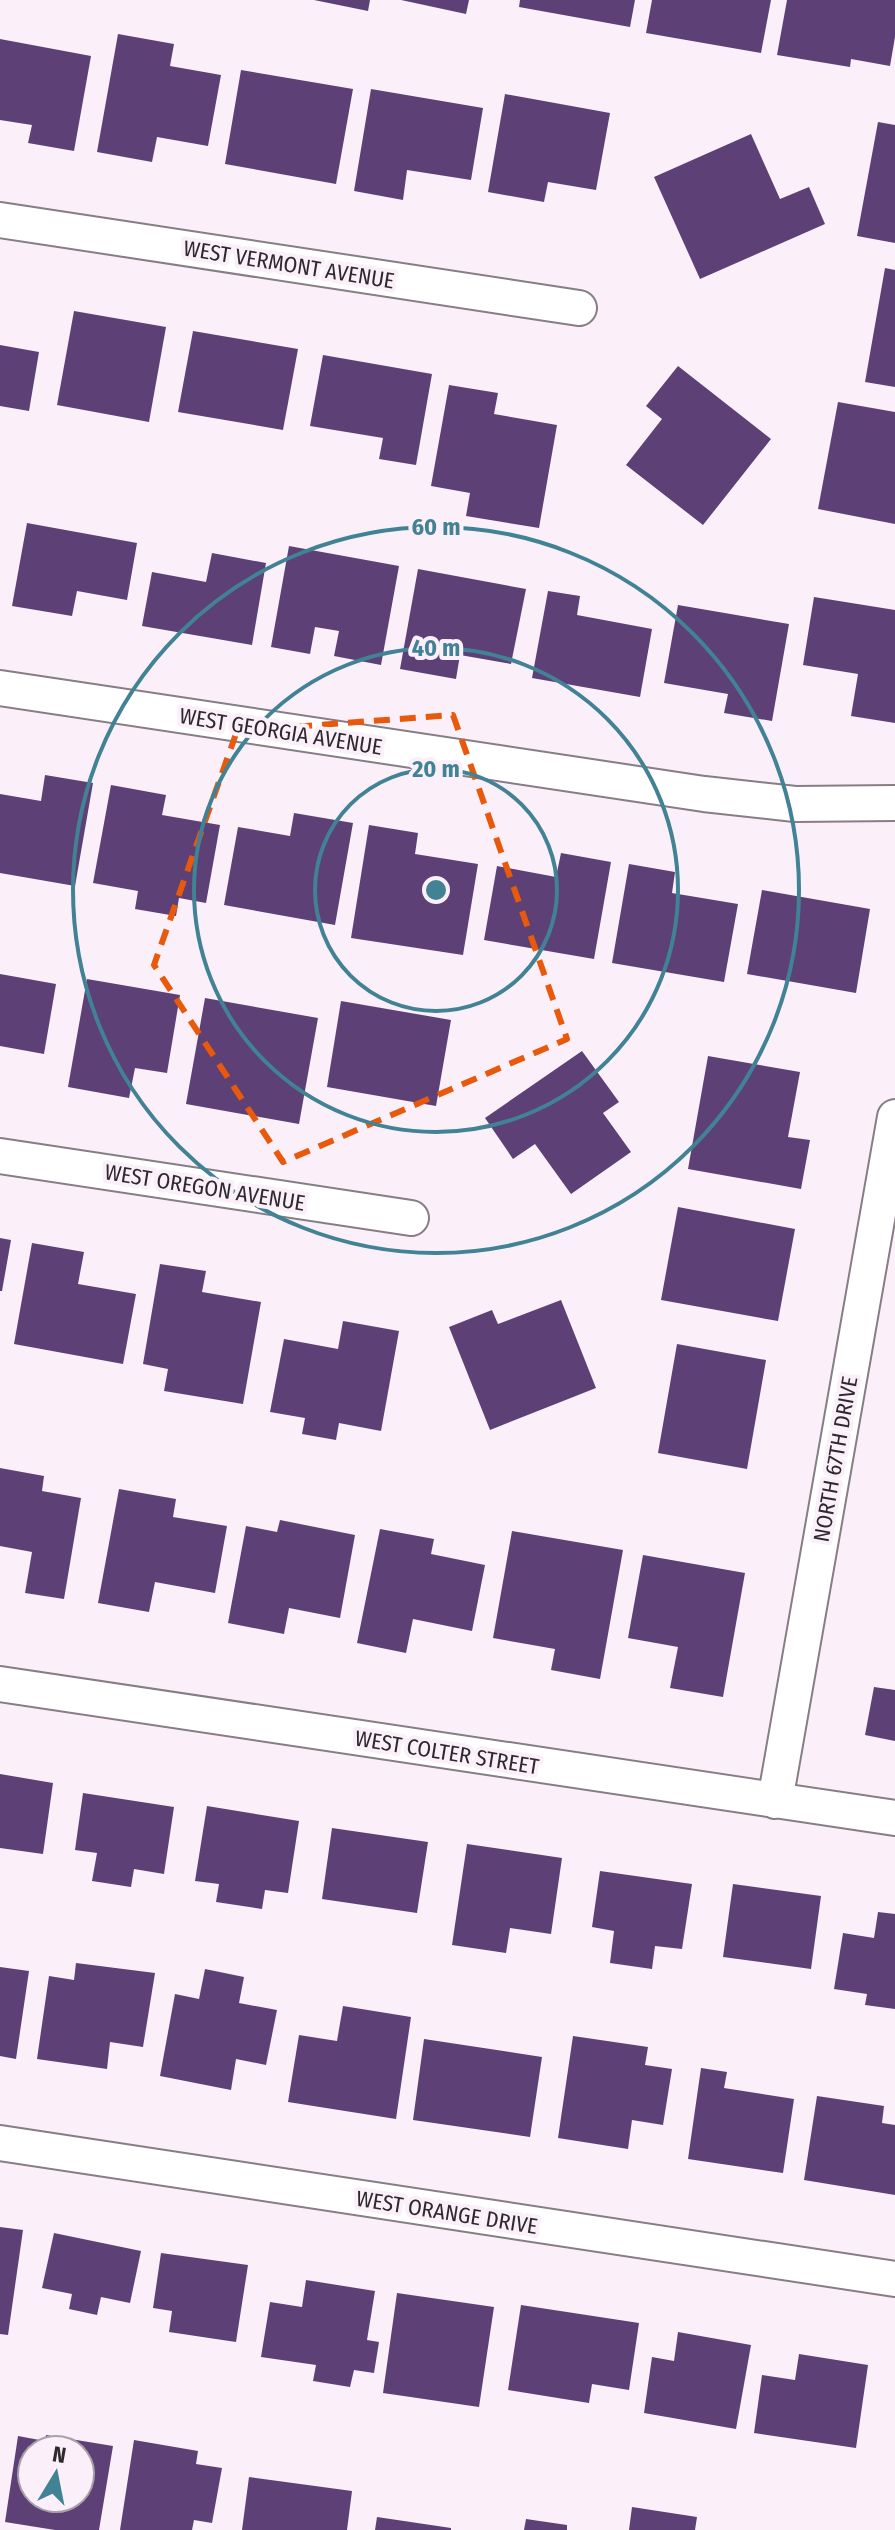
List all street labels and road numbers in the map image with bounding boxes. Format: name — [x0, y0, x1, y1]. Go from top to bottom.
street label: WEST VERMONT AVENUE — [182, 234, 396, 295]
street label: WEST GEORGIA AVENUE — [178, 702, 384, 761]
street label: WEST OREGON AVENUE — [103, 1158, 307, 1217]
street label: NORTH 67TH DRIVE — [808, 1374, 863, 1544]
street label: WEST COLTER STREET — [353, 1725, 542, 1780]
street label: WEST ORANGE DRIVE — [354, 2185, 540, 2240]

